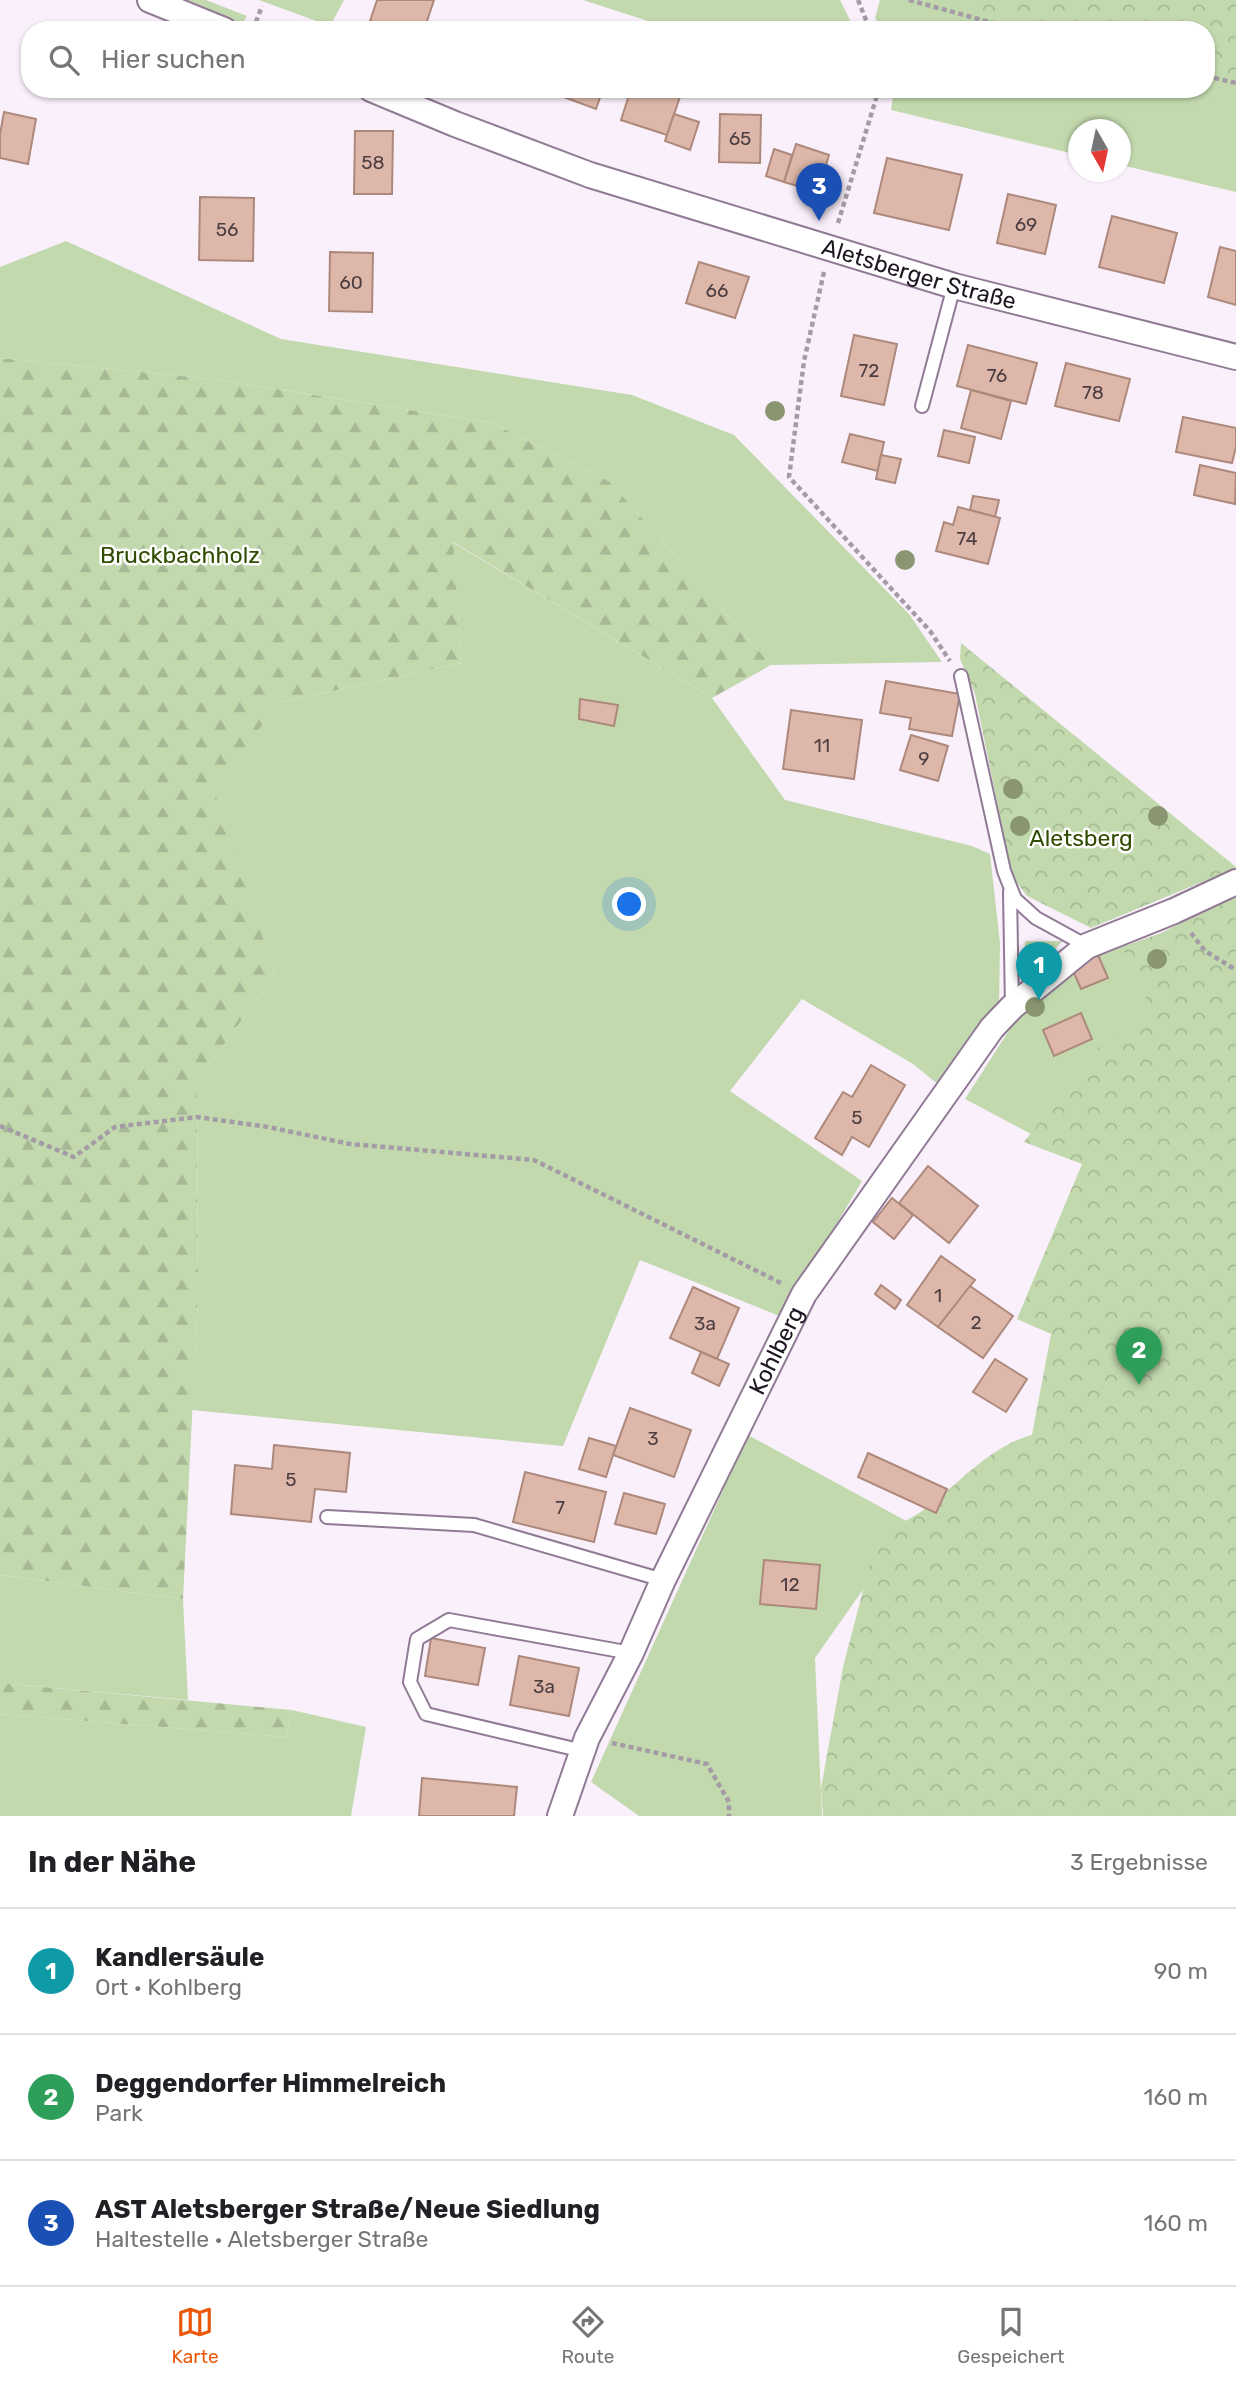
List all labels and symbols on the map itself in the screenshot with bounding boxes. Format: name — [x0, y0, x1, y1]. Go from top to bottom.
north arrow — [1068, 119, 1131, 182]
house number: 65 — [729, 127, 751, 150]
house number: 58 — [361, 151, 385, 174]
pin: 3 — [796, 163, 842, 221]
house number: 69 — [1015, 213, 1037, 236]
house number: 56 — [216, 218, 238, 241]
street label: Aletsberger Straße — [818, 233, 1019, 315]
house number: 60 — [339, 271, 363, 294]
house number: 66 — [706, 279, 728, 302]
house number: 72 — [859, 359, 879, 382]
house number: 76 — [987, 364, 1007, 387]
house number: 78 — [1082, 381, 1104, 404]
house number: 74 — [957, 527, 978, 550]
park label: Bruckbachholz — [100, 541, 260, 569]
house number: 11 — [814, 734, 830, 757]
house number: 9 — [918, 747, 930, 770]
park label: Aletsberg — [1029, 824, 1133, 852]
your location — [612, 887, 646, 921]
pin: 1 — [1016, 942, 1062, 1000]
house number: 5 — [851, 1106, 863, 1129]
house number: 1 — [934, 1284, 942, 1307]
street label: Kohlberg — [743, 1302, 810, 1399]
house number: 2 — [970, 1311, 982, 1334]
house number: 3a — [694, 1312, 716, 1335]
pin: 2 — [1116, 1327, 1162, 1385]
house number: 3 — [647, 1427, 659, 1450]
house number: 5 — [285, 1468, 297, 1491]
house number: 7 — [555, 1496, 565, 1519]
house number: 12 — [780, 1573, 800, 1596]
house number: 3a — [533, 1675, 555, 1698]

